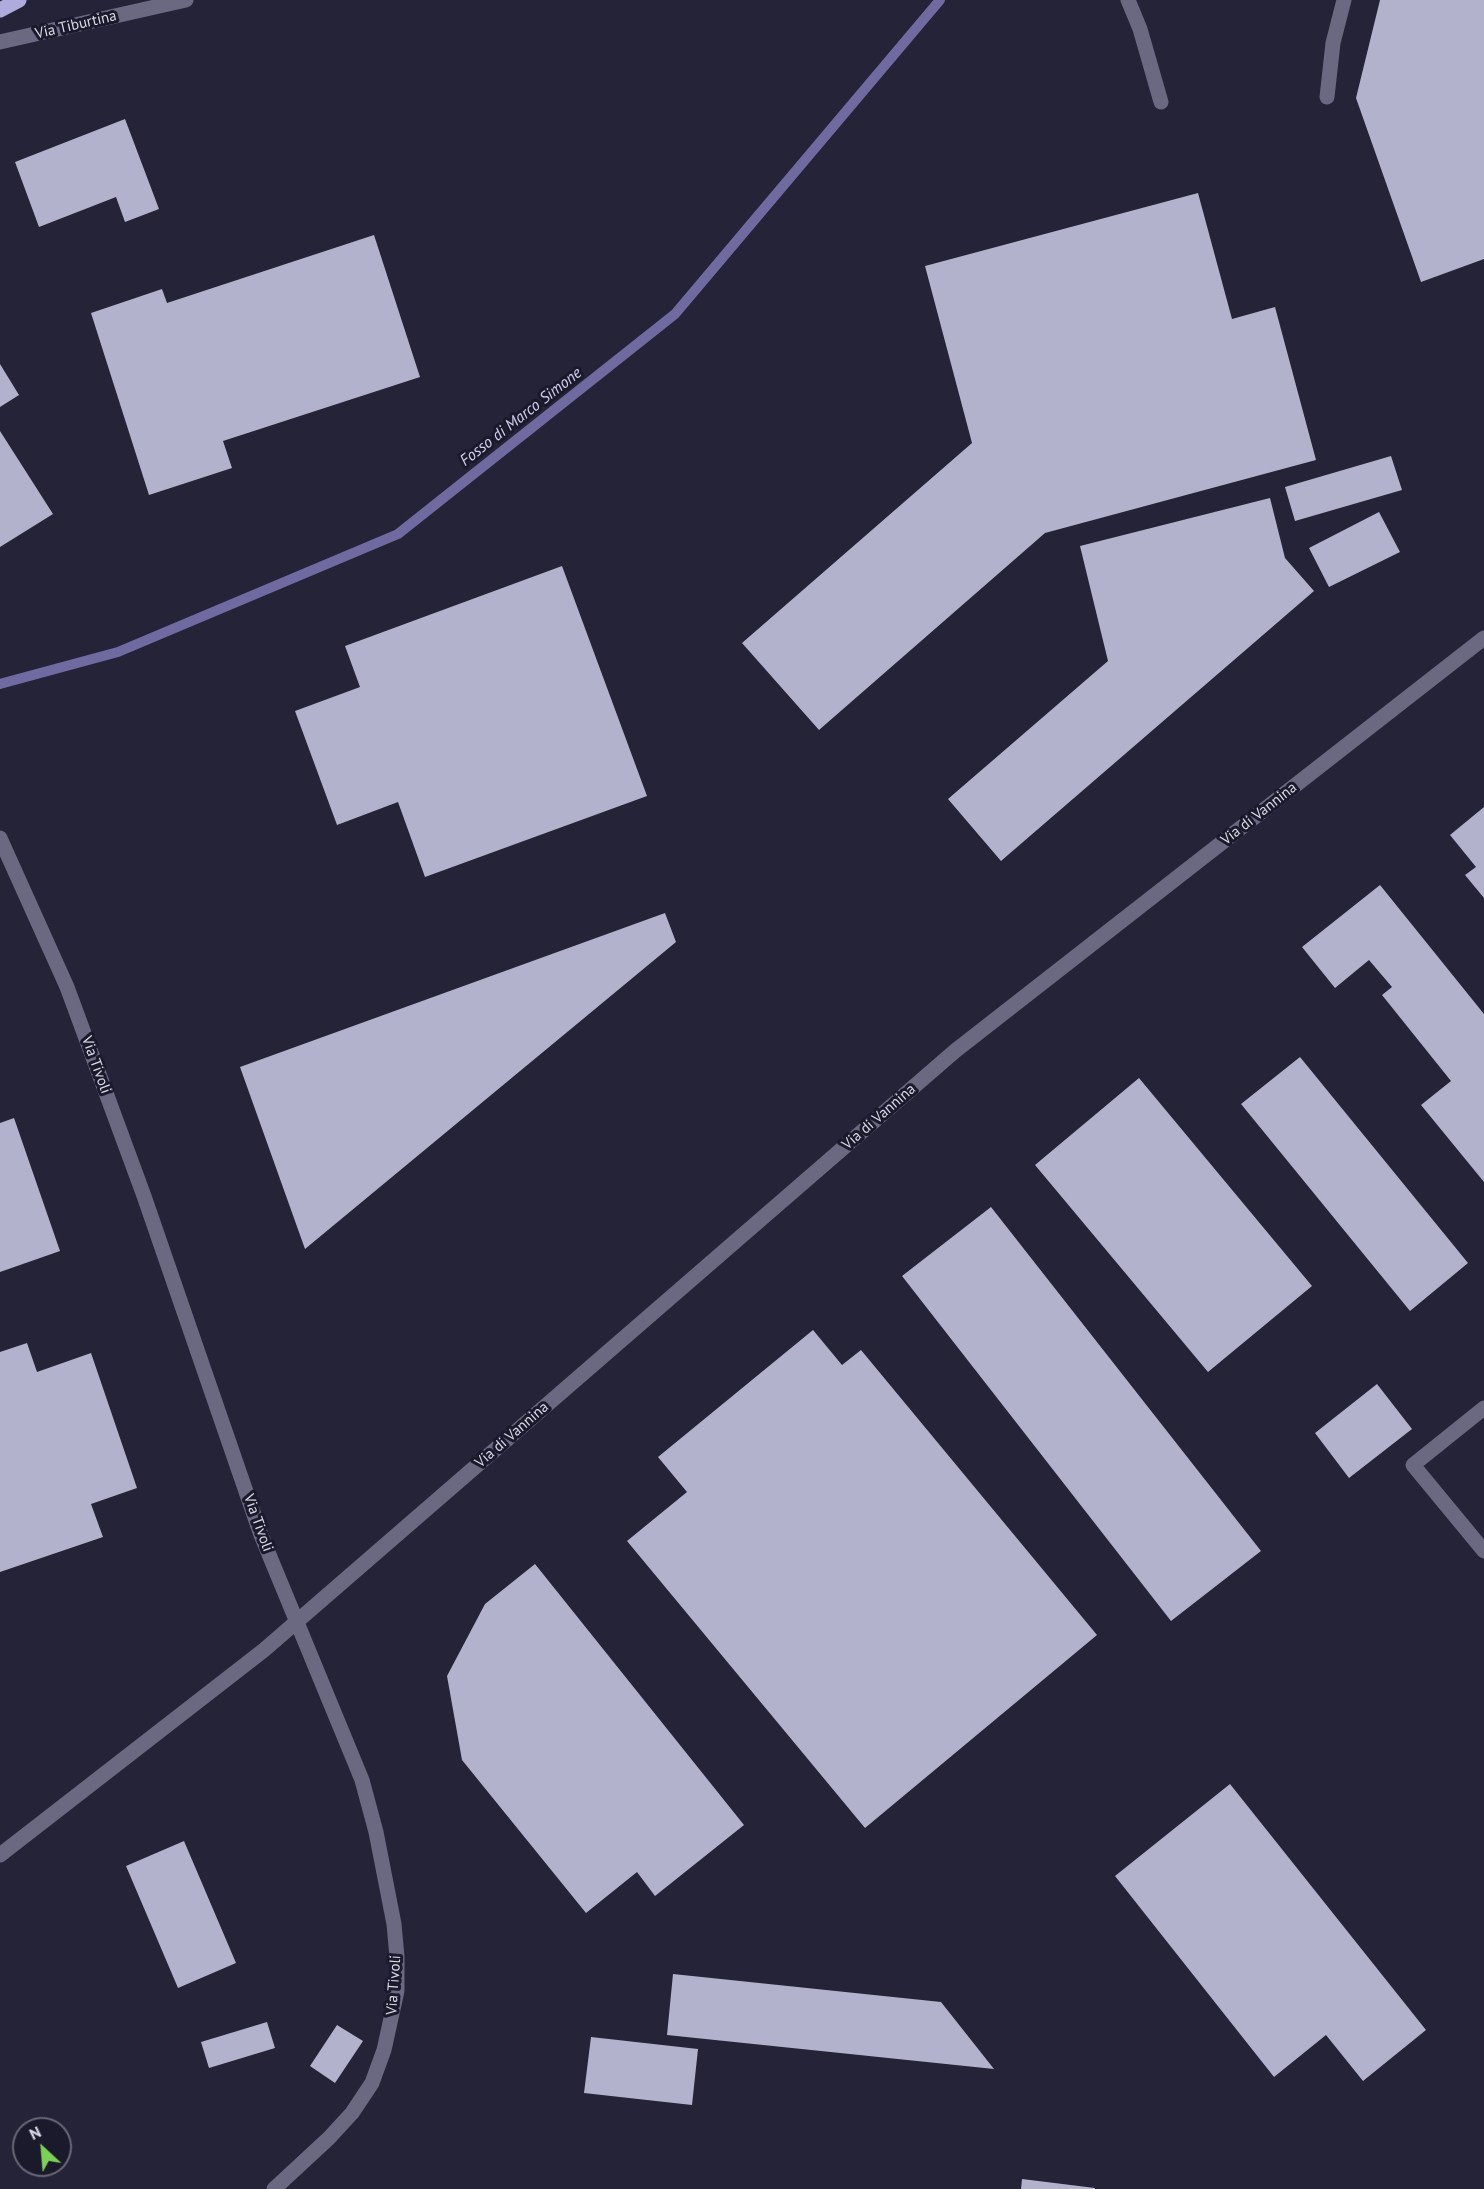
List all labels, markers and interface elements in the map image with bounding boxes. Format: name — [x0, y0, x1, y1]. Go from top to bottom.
street label: Via Tiburtina — [34, 7, 118, 43]
water label: Fosso di Marco Simone — [456, 364, 586, 470]
street label: Via di Vannina — [1217, 779, 1301, 849]
street label: Via Tivoli — [77, 1034, 115, 1096]
street label: Via di Vannina — [839, 1080, 919, 1154]
street label: Via di Vannina — [472, 1398, 552, 1472]
street label: Via Tivoli — [239, 1492, 277, 1554]
street label: Via Tivoli — [383, 1955, 405, 2015]
north arrow — [12, 2117, 72, 2177]
text: N — [26, 2121, 44, 2144]

